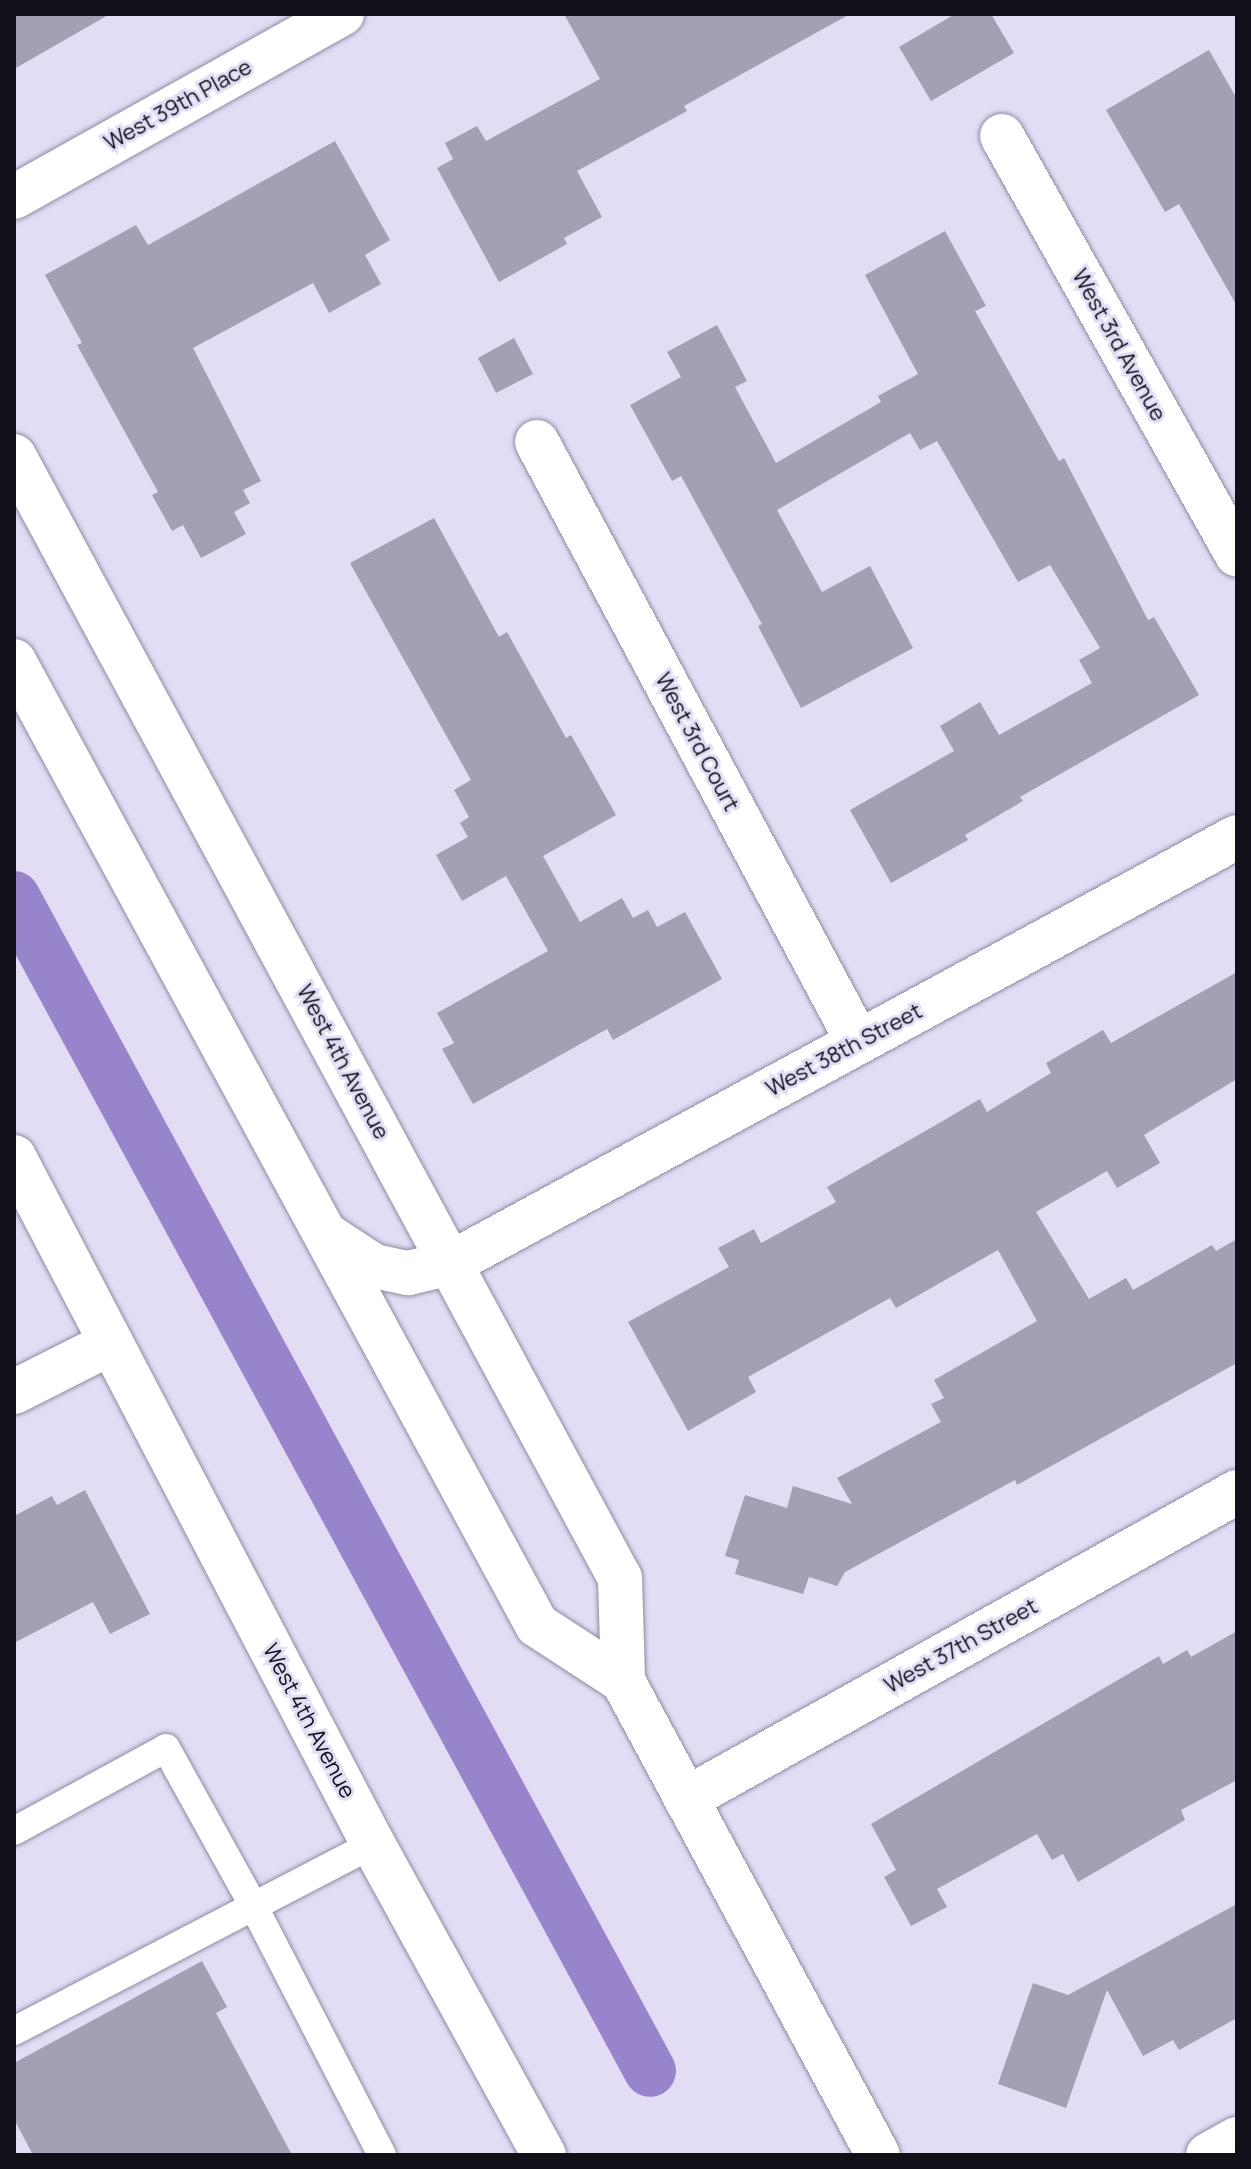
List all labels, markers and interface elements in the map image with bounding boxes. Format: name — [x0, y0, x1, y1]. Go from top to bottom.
street label: West 39th Place — [100, 54, 256, 156]
street label: West 3rd Avenue — [1066, 264, 1172, 426]
street label: West 3rd Court — [649, 668, 745, 816]
street label: West 4th Avenue — [291, 980, 395, 1144]
street label: West 38th Street — [762, 998, 926, 1102]
street label: West 37th Street — [880, 1593, 1042, 1699]
street label: West 4th Avenue — [257, 1639, 361, 1803]

